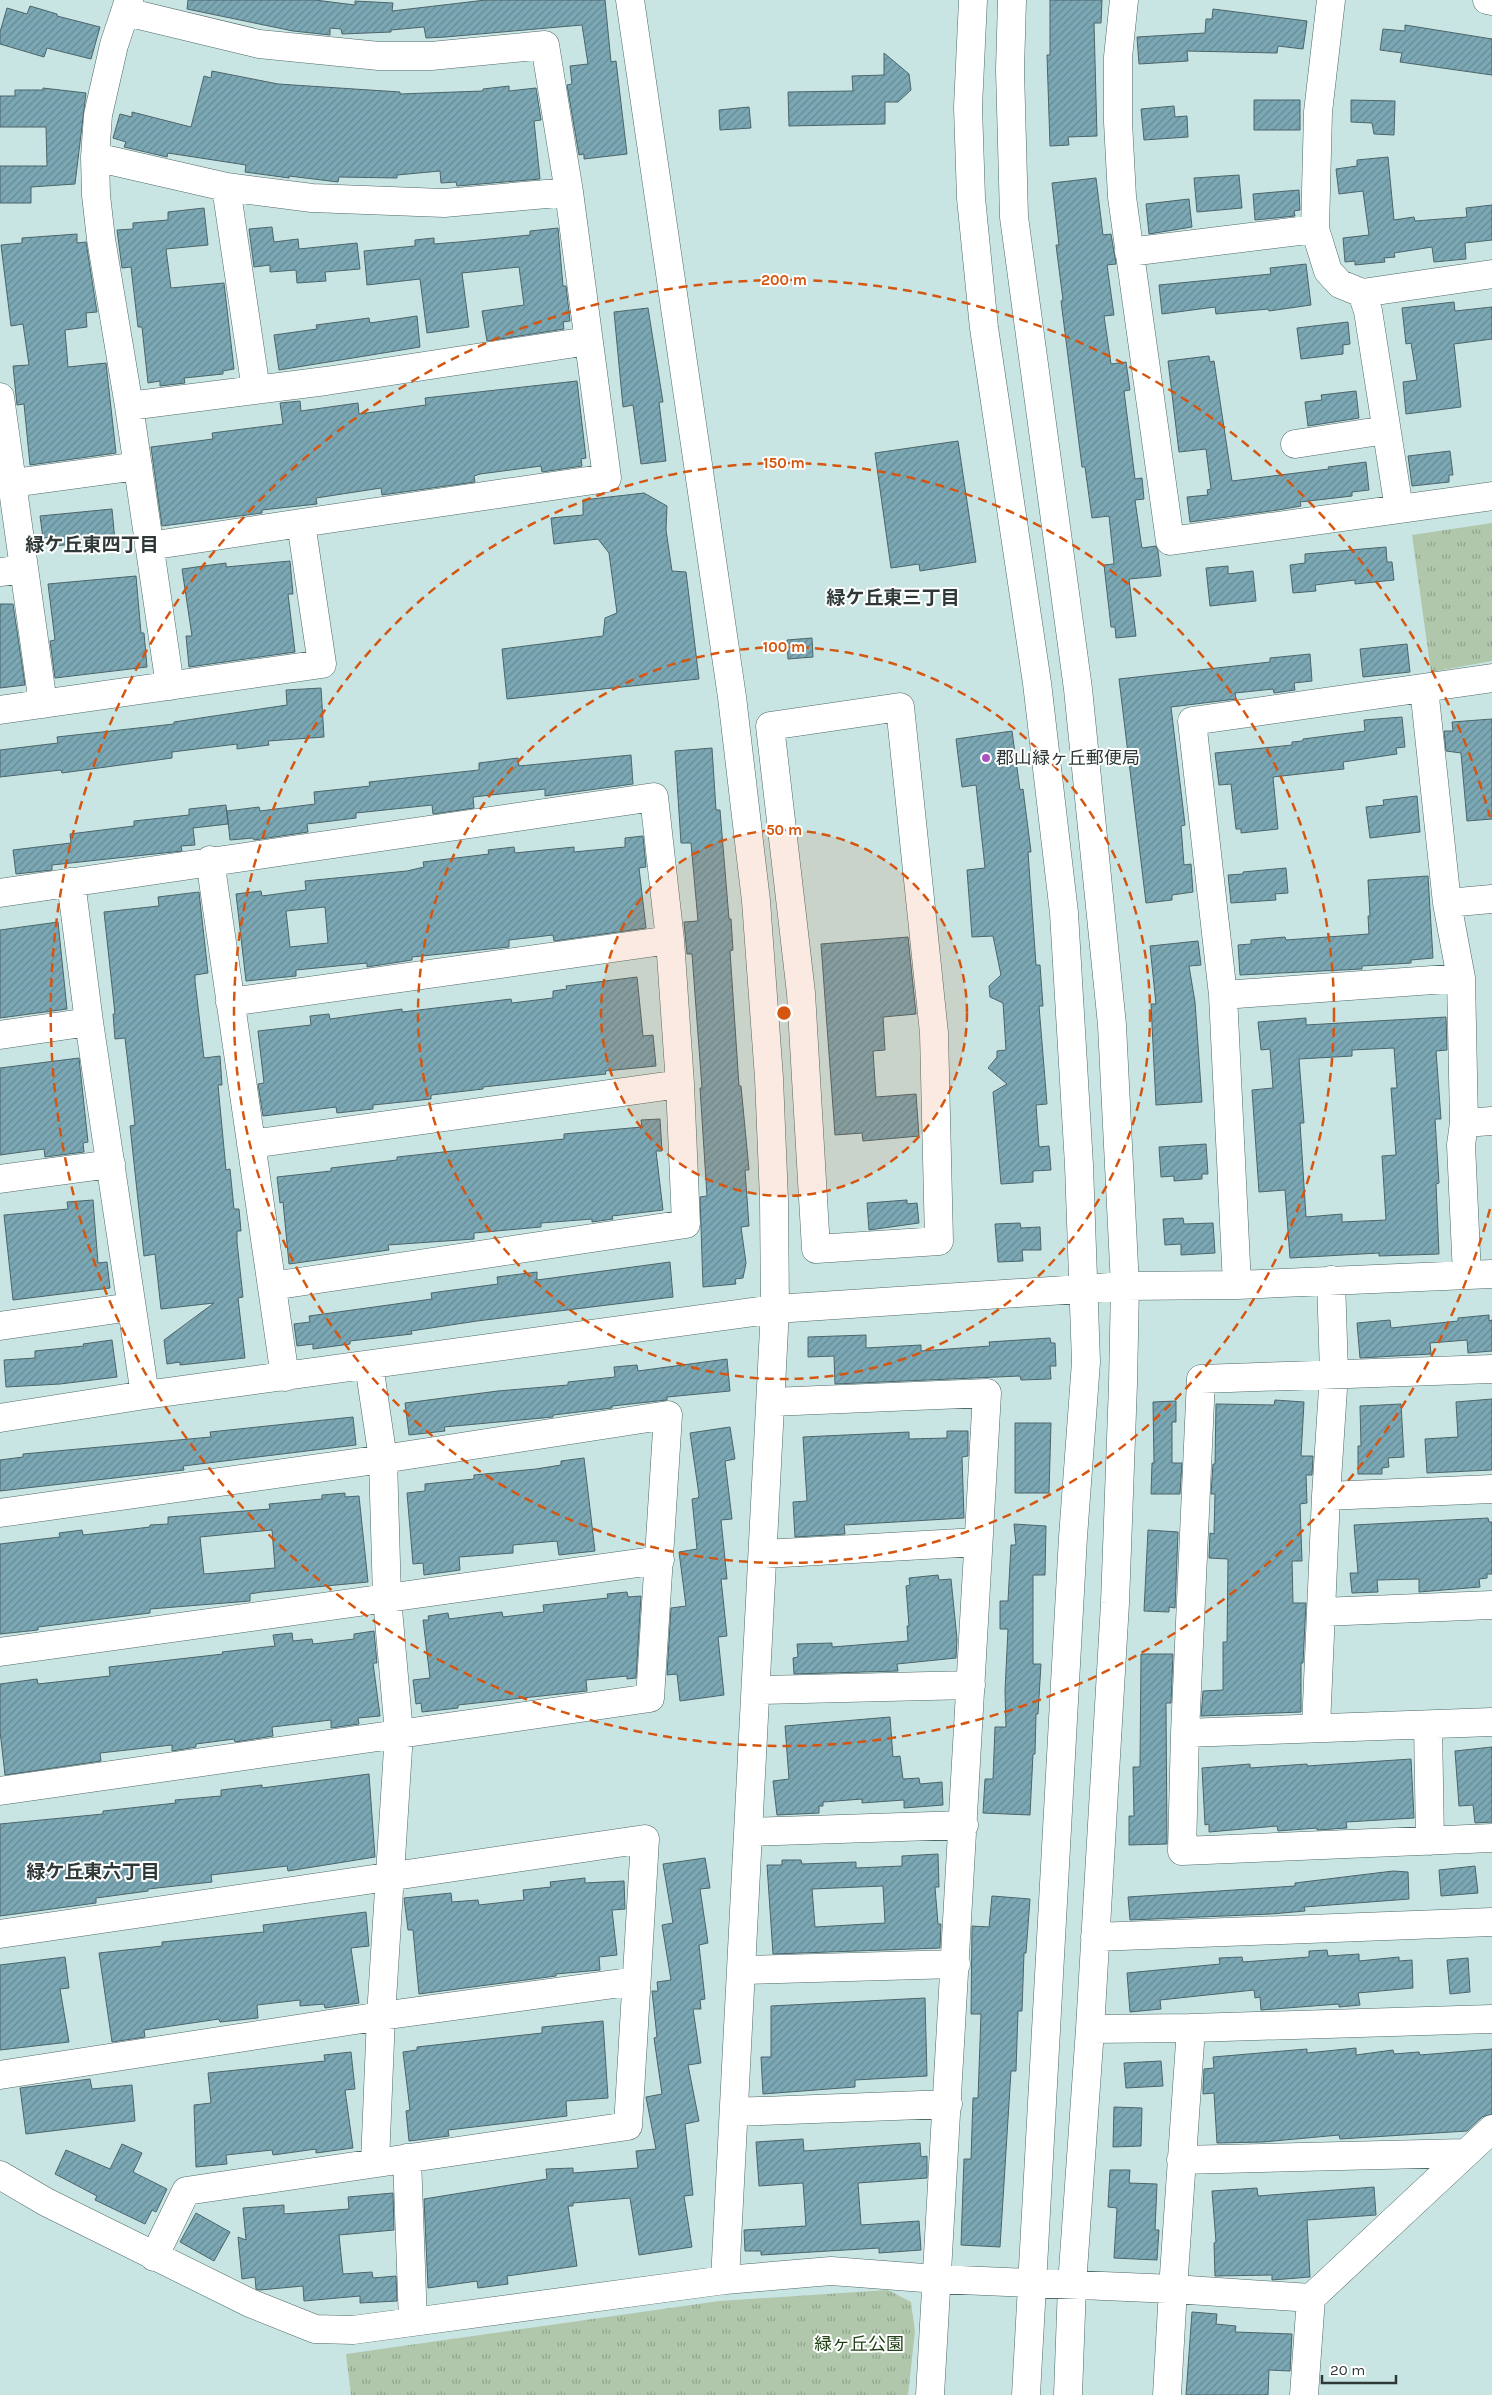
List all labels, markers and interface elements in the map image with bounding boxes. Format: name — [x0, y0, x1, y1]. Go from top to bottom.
text: 200 m — [761, 271, 807, 289]
text: 150 m — [763, 454, 805, 472]
district label: 緑ケ丘東四丁目 — [25, 534, 159, 556]
district label: 緑ケ丘東三丁目 — [826, 587, 960, 609]
text: 100 m — [763, 638, 805, 656]
place label: 郡山緑ヶ丘郵便局 — [996, 747, 1140, 769]
marker: 郡山緑ヶ丘郵便局 — [980, 752, 992, 764]
text: 50 m — [766, 821, 802, 839]
centre of rings — [775, 1004, 793, 1022]
district label: 緑ケ丘東六丁目 — [26, 1861, 160, 1883]
park label: 緑ヶ丘公園 — [814, 2333, 904, 2355]
scale bar — [1322, 2352, 1396, 2384]
text: 20 m — [1330, 2361, 1365, 2379]

